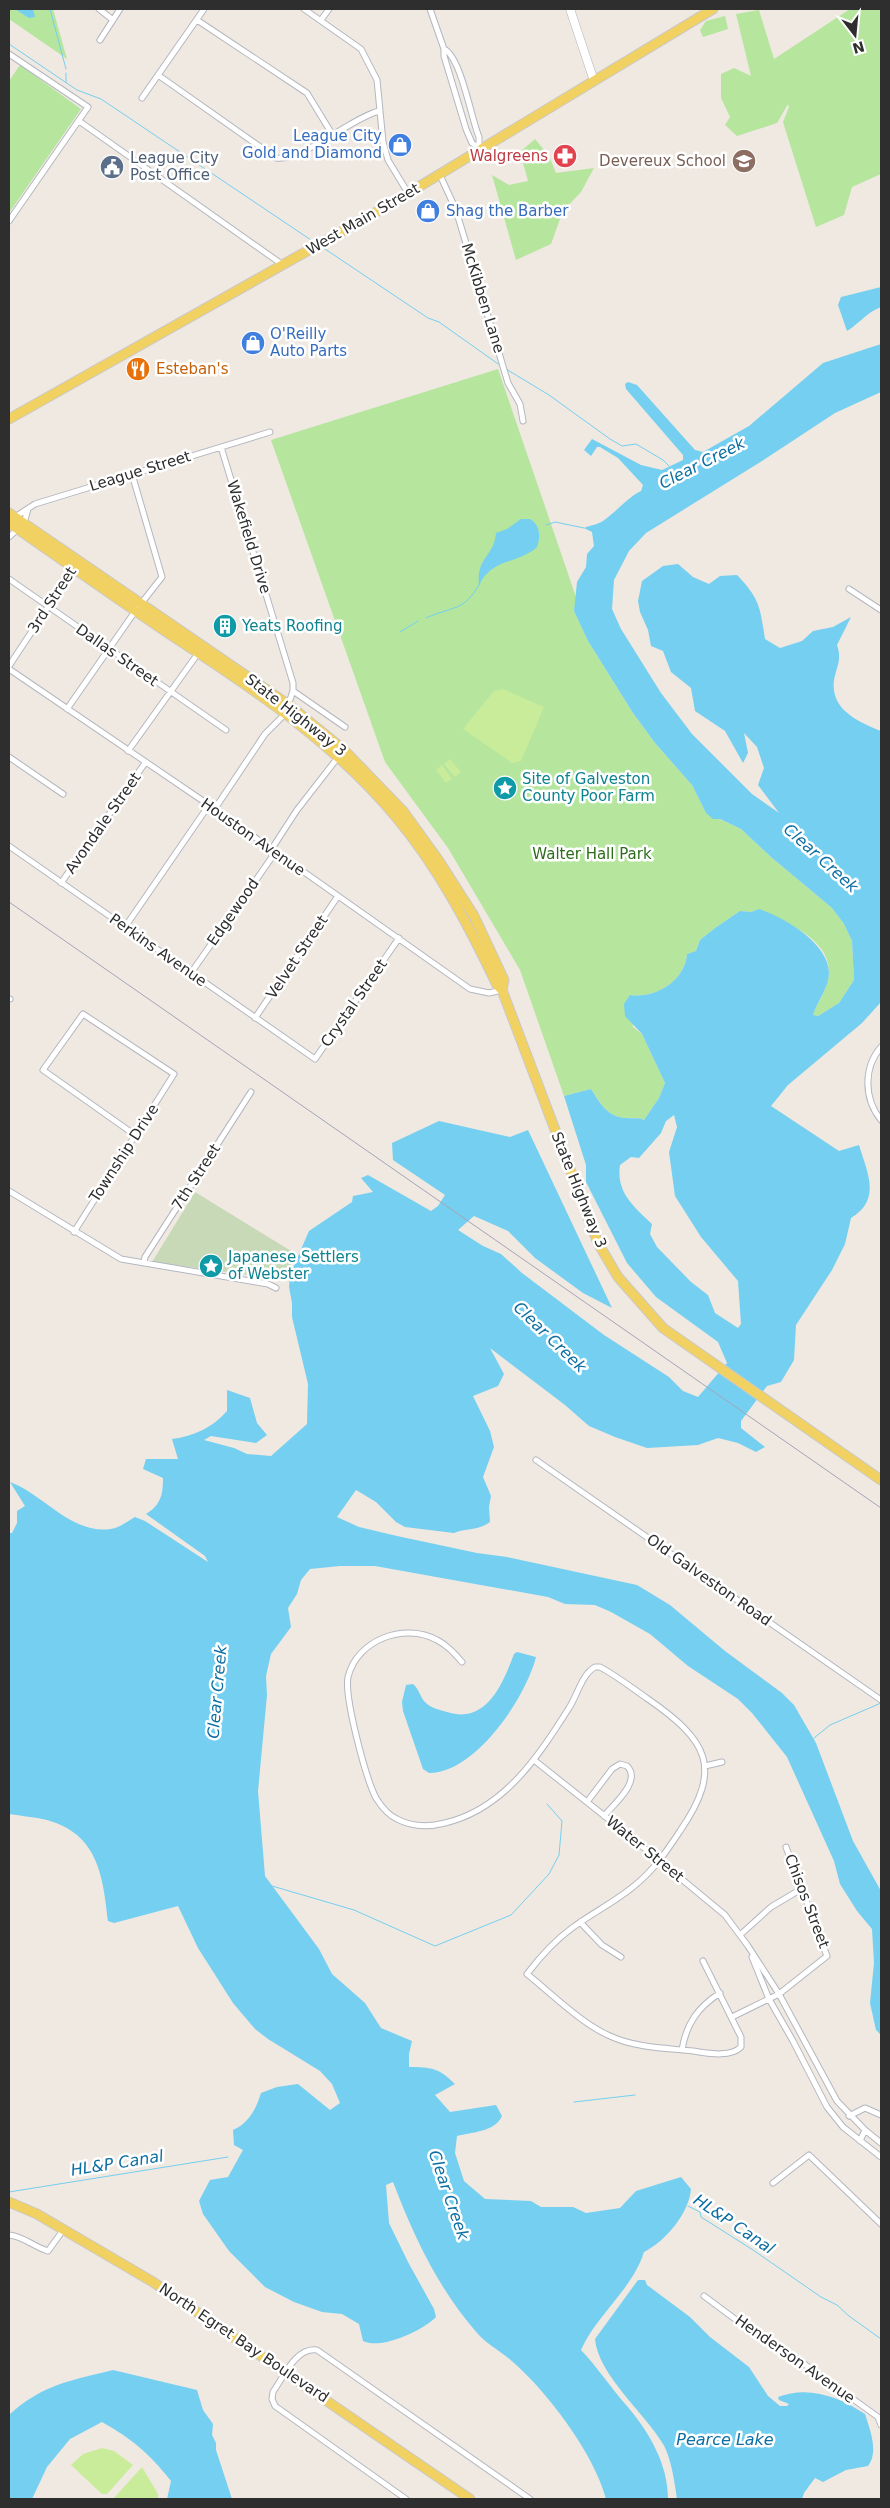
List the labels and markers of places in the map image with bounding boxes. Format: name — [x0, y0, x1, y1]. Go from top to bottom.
place label: League City Gold and Diamond — [242, 127, 382, 162]
shop icon: League City Gold and Diamond — [387, 132, 413, 158]
pharmacy icon: Walgreens — [552, 143, 578, 169]
place label: Walgreens — [470, 147, 548, 165]
school or university icon: Devereux School — [731, 148, 757, 174]
place label: League City Post Office — [130, 149, 219, 184]
place label: Devereux School — [599, 152, 726, 170]
public building icon: League City Post Office — [99, 154, 125, 180]
shop icon: Shag the Barber — [415, 198, 441, 224]
place label: Shag the Barber — [446, 202, 569, 220]
place label: O'Reilly Auto Parts — [270, 325, 347, 360]
shop icon: O'Reilly Auto Parts — [240, 330, 266, 356]
restaurant icon: Esteban's — [125, 356, 151, 382]
place label: Esteban's — [156, 360, 229, 378]
building icon: Yeats Roofing — [212, 613, 238, 639]
place label: Yeats Roofing — [241, 617, 343, 635]
place label: Site of Galveston County Poor Farm — [522, 770, 655, 805]
place icon: Site of Galveston County Poor Farm — [492, 775, 518, 801]
place label: Japanese Settlers of Webster — [227, 1248, 359, 1283]
place icon: Japanese Settlers of Webster — [198, 1253, 224, 1279]

